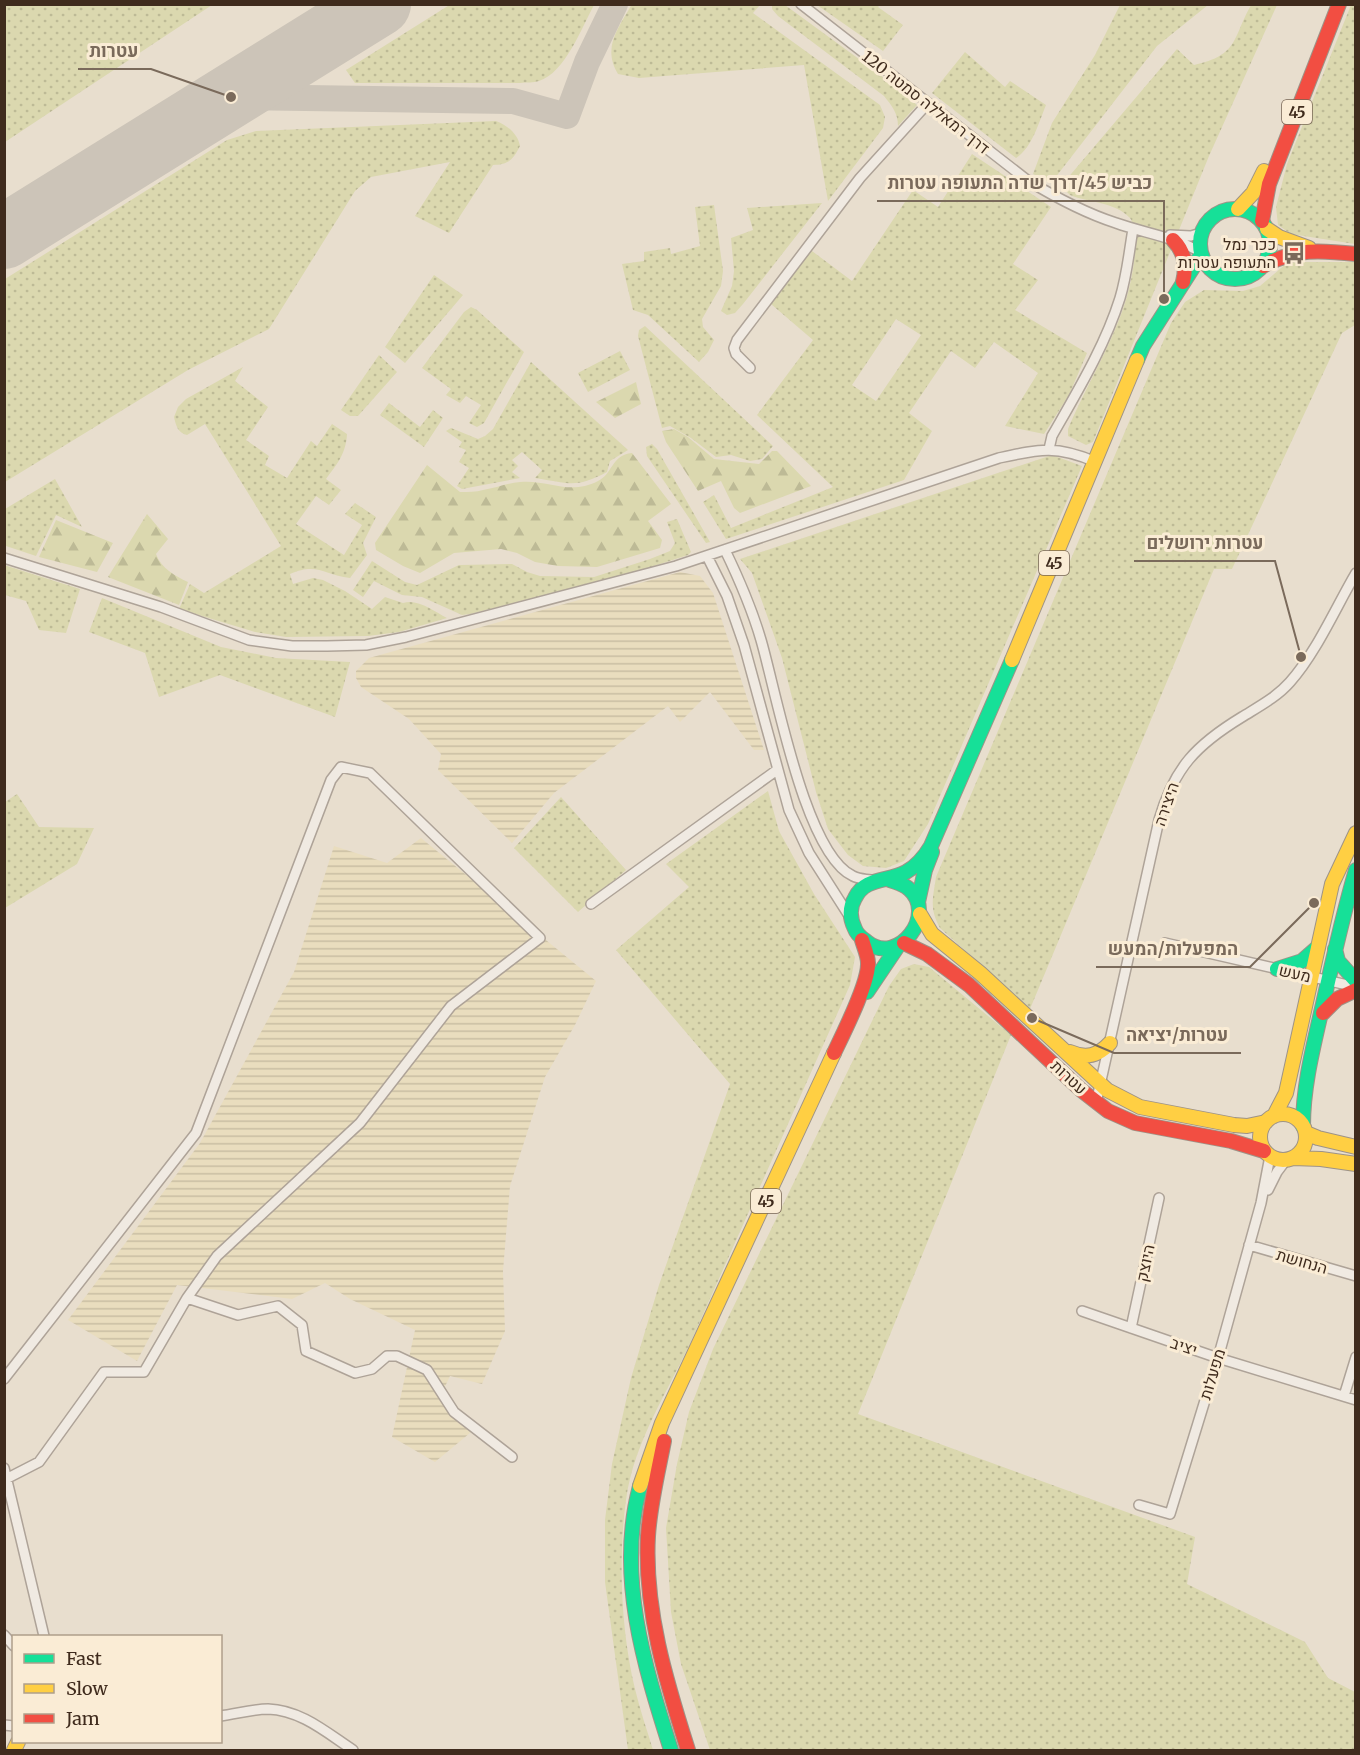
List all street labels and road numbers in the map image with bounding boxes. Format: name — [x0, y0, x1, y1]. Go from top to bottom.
street label: דרך רמאללה סמטה 120 — [858, 46, 994, 158]
road number: 45 — [1282, 100, 1312, 124]
road number: 45 — [1039, 551, 1069, 575]
street label: היצירה — [1149, 779, 1183, 829]
street label: מעש — [1277, 960, 1313, 986]
street label: עטרות — [1047, 1055, 1091, 1099]
road number: 45 — [751, 1189, 781, 1213]
street label: היוצק — [1131, 1243, 1159, 1283]
street label: הנחושת — [1274, 1244, 1330, 1278]
street label: יציב — [1168, 1332, 1200, 1360]
street label: מפעלות — [1195, 1346, 1229, 1402]

